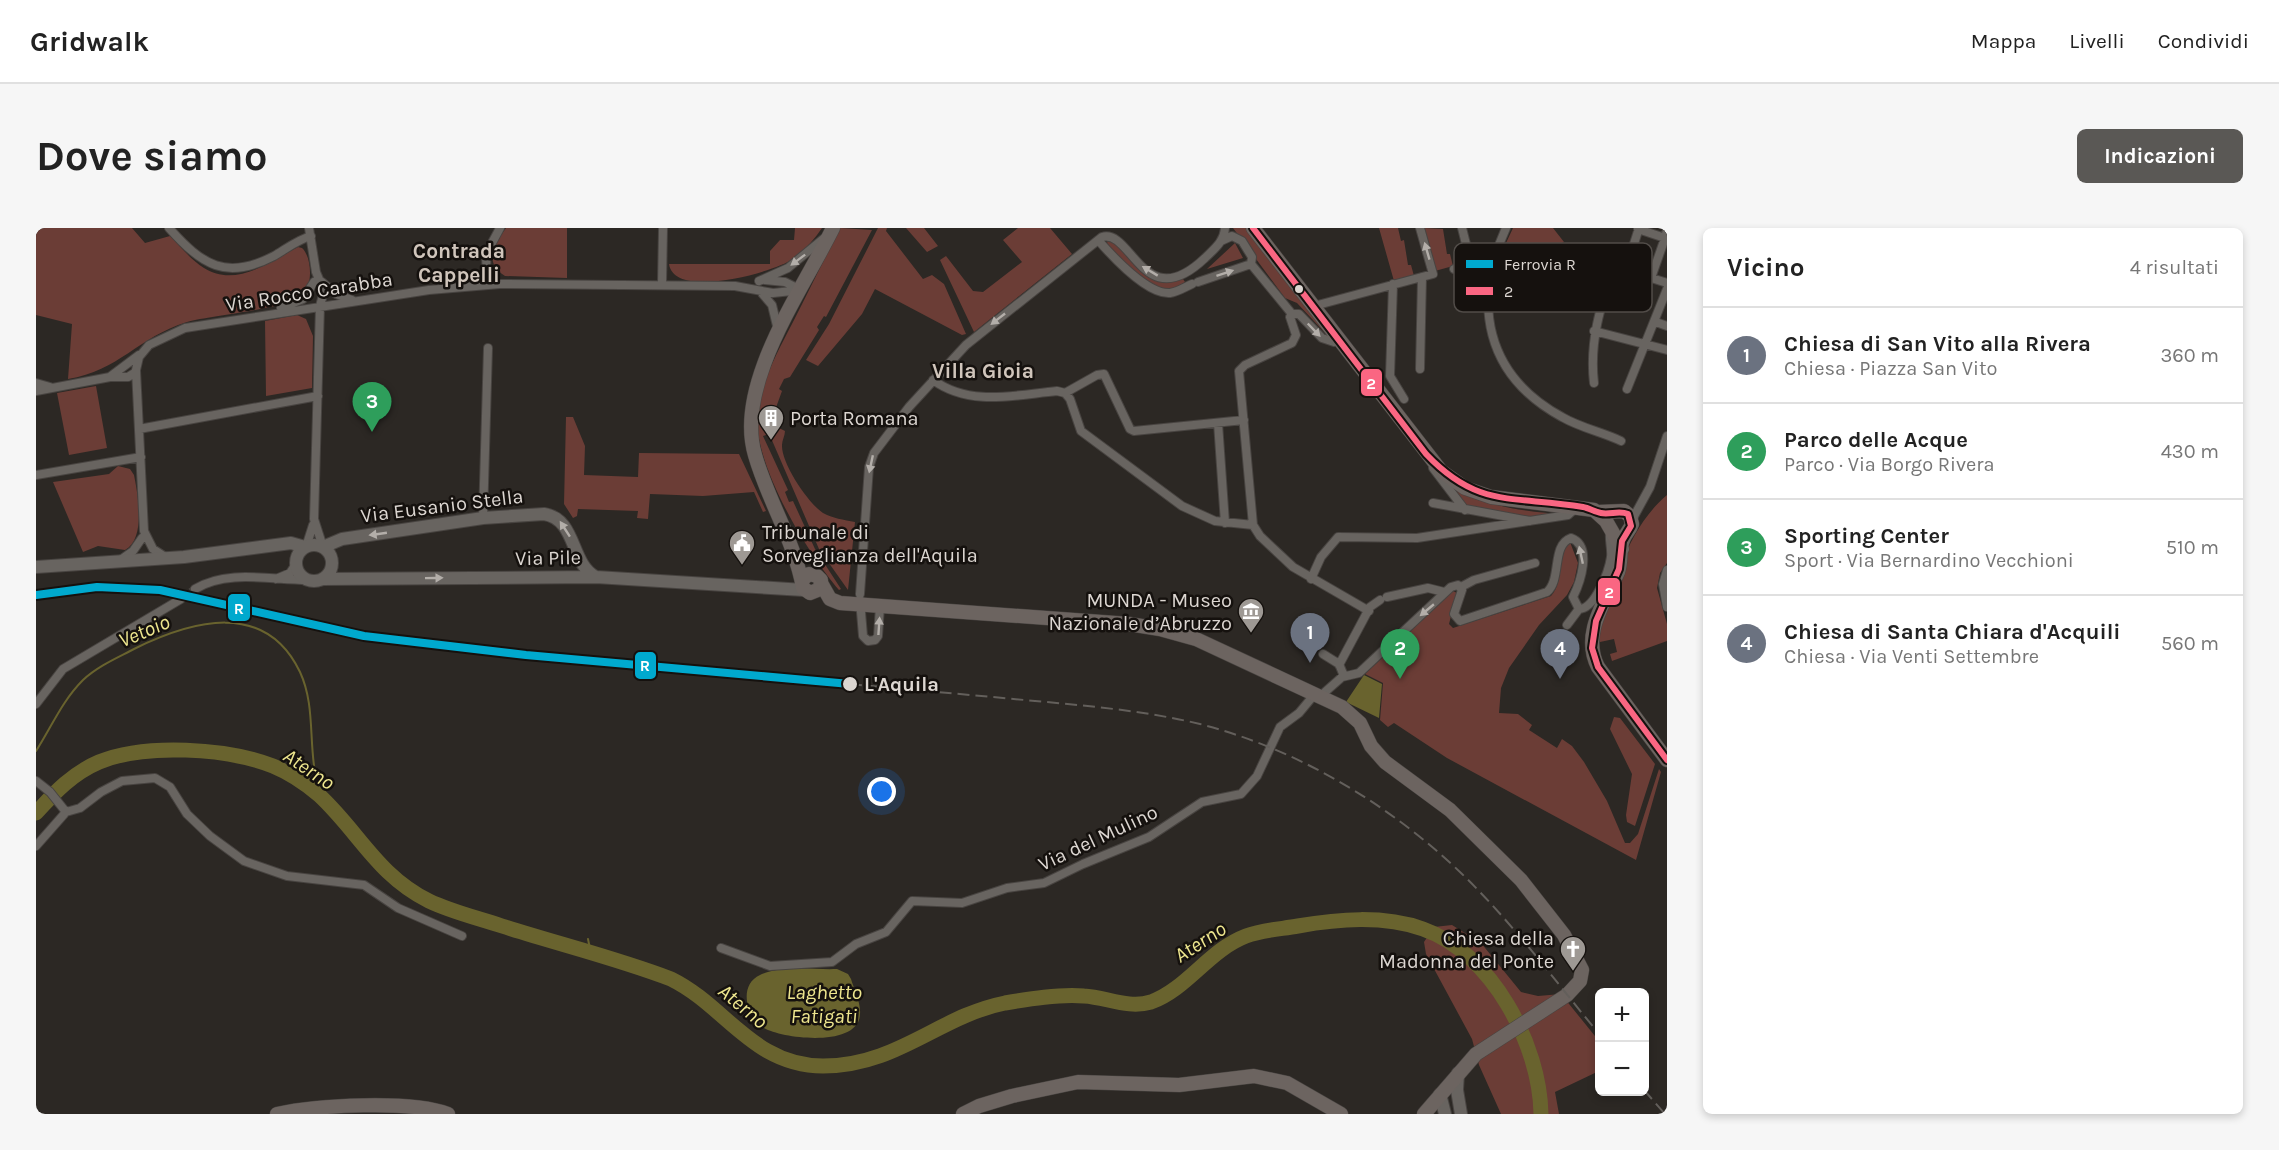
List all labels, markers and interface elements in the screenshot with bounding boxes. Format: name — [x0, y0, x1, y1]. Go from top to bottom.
text: Gridwalk — [30, 25, 149, 58]
text: Mappa — [1971, 29, 2036, 53]
text: Livelli — [2069, 29, 2125, 53]
text: Condividi — [2158, 29, 2249, 53]
button: Indicazioni — [2077, 129, 2243, 183]
text: Dove siamo — [36, 131, 267, 181]
district label: Contrada Cappelli — [413, 239, 505, 287]
one-way arrow — [1422, 242, 1431, 260]
legend — [1454, 243, 1652, 312]
text: Vicino — [1727, 252, 1804, 283]
one-way arrow — [791, 254, 807, 266]
text: Ferrovia R — [1504, 255, 1576, 274]
text: 4 risultati — [2130, 256, 2219, 279]
one-way arrow — [1142, 266, 1158, 277]
street label: Via Rocco Carabba — [224, 267, 394, 317]
one-way arrow — [1216, 268, 1234, 277]
text: 2 — [1504, 282, 1513, 301]
unlabelled marker — [1293, 283, 1305, 295]
one-way arrow — [991, 313, 1006, 325]
one-way arrow — [1307, 323, 1321, 337]
text: Chiesa di San Vito alla Rivera — [1784, 331, 2091, 357]
text: 1 — [1743, 344, 1750, 367]
text: 360 m — [2160, 344, 2219, 367]
text: Chiesa · Piazza San Vito — [1784, 357, 1998, 380]
district label: Villa Gioia — [932, 359, 1034, 383]
line badge: 2 — [1360, 368, 1383, 397]
text: 2 — [1366, 374, 1376, 393]
pin: 3 — [352, 382, 392, 432]
building icon: Porta Romana — [756, 403, 786, 441]
place label: Porta Romana — [790, 407, 919, 430]
text: Parco delle Acque — [1784, 427, 1968, 453]
text: 2 — [1740, 440, 1753, 463]
text: 430 m — [2161, 440, 2219, 463]
text: Parco · Via Borgo Rivera — [1784, 453, 1995, 476]
one-way arrow — [866, 455, 875, 474]
street label: Via Eusanio Stella — [359, 485, 525, 527]
one-way arrow — [559, 521, 571, 537]
place label: Tribunale di Sorveglianza dell'Aquila — [762, 521, 978, 567]
text: Sporting Center — [1784, 523, 1949, 549]
public building icon: Tribunale di Sorveglianza dell'Aquila — [727, 528, 757, 566]
one-way arrow — [368, 529, 387, 538]
text: 3 — [1740, 536, 1753, 559]
text: 510 m — [2166, 536, 2219, 559]
one-way arrow — [1576, 545, 1585, 564]
street label: Via Pile — [515, 546, 581, 570]
text: Sport · Via Bernardino Vecchioni — [1784, 549, 2074, 572]
one-way arrow — [425, 573, 444, 583]
line badge: 2 — [1597, 577, 1621, 606]
text: 2 — [1604, 583, 1614, 602]
place label: MUNDA - Museo Nazionale d’Abruzzo — [1049, 589, 1232, 635]
line badge: R — [227, 593, 251, 622]
museum icon: MUNDA - Museo Nazionale d’Abruzzo — [1236, 596, 1266, 634]
text: R — [234, 599, 244, 618]
one-way arrow — [1420, 603, 1435, 616]
water label: Vetoio — [115, 609, 174, 652]
pin: 1 — [1290, 614, 1330, 663]
one-way arrow — [874, 616, 884, 635]
text: Chiesa di Santa Chiara d'Acquili — [1784, 619, 2121, 645]
pin: 2 — [1380, 630, 1420, 679]
pin: 4 — [1540, 630, 1580, 679]
text: 4 — [1741, 632, 1752, 655]
text: 560 m — [2161, 632, 2219, 655]
text: Chiesa · Via Venti Settembre — [1784, 645, 2039, 668]
line badge: R — [634, 651, 657, 680]
text: R — [640, 656, 650, 675]
place label: L'Aquila — [864, 673, 939, 696]
marker: L'Aquila — [841, 675, 859, 693]
water label: Aterno — [279, 743, 340, 795]
your location — [867, 777, 896, 806]
street label: Via del Mulino — [1035, 800, 1161, 876]
water label: Aterno — [1170, 916, 1231, 967]
place label: Chiesa della Madonna del Ponte — [1379, 927, 1554, 973]
church icon: Chiesa della Madonna del Ponte — [1558, 934, 1588, 972]
water label: Aterno — [714, 979, 773, 1034]
water label: Laghetto Fatigati — [786, 980, 863, 1028]
map controls — [1595, 988, 1649, 1096]
button: + — [1595, 988, 1649, 1042]
button: − — [1595, 1042, 1649, 1096]

